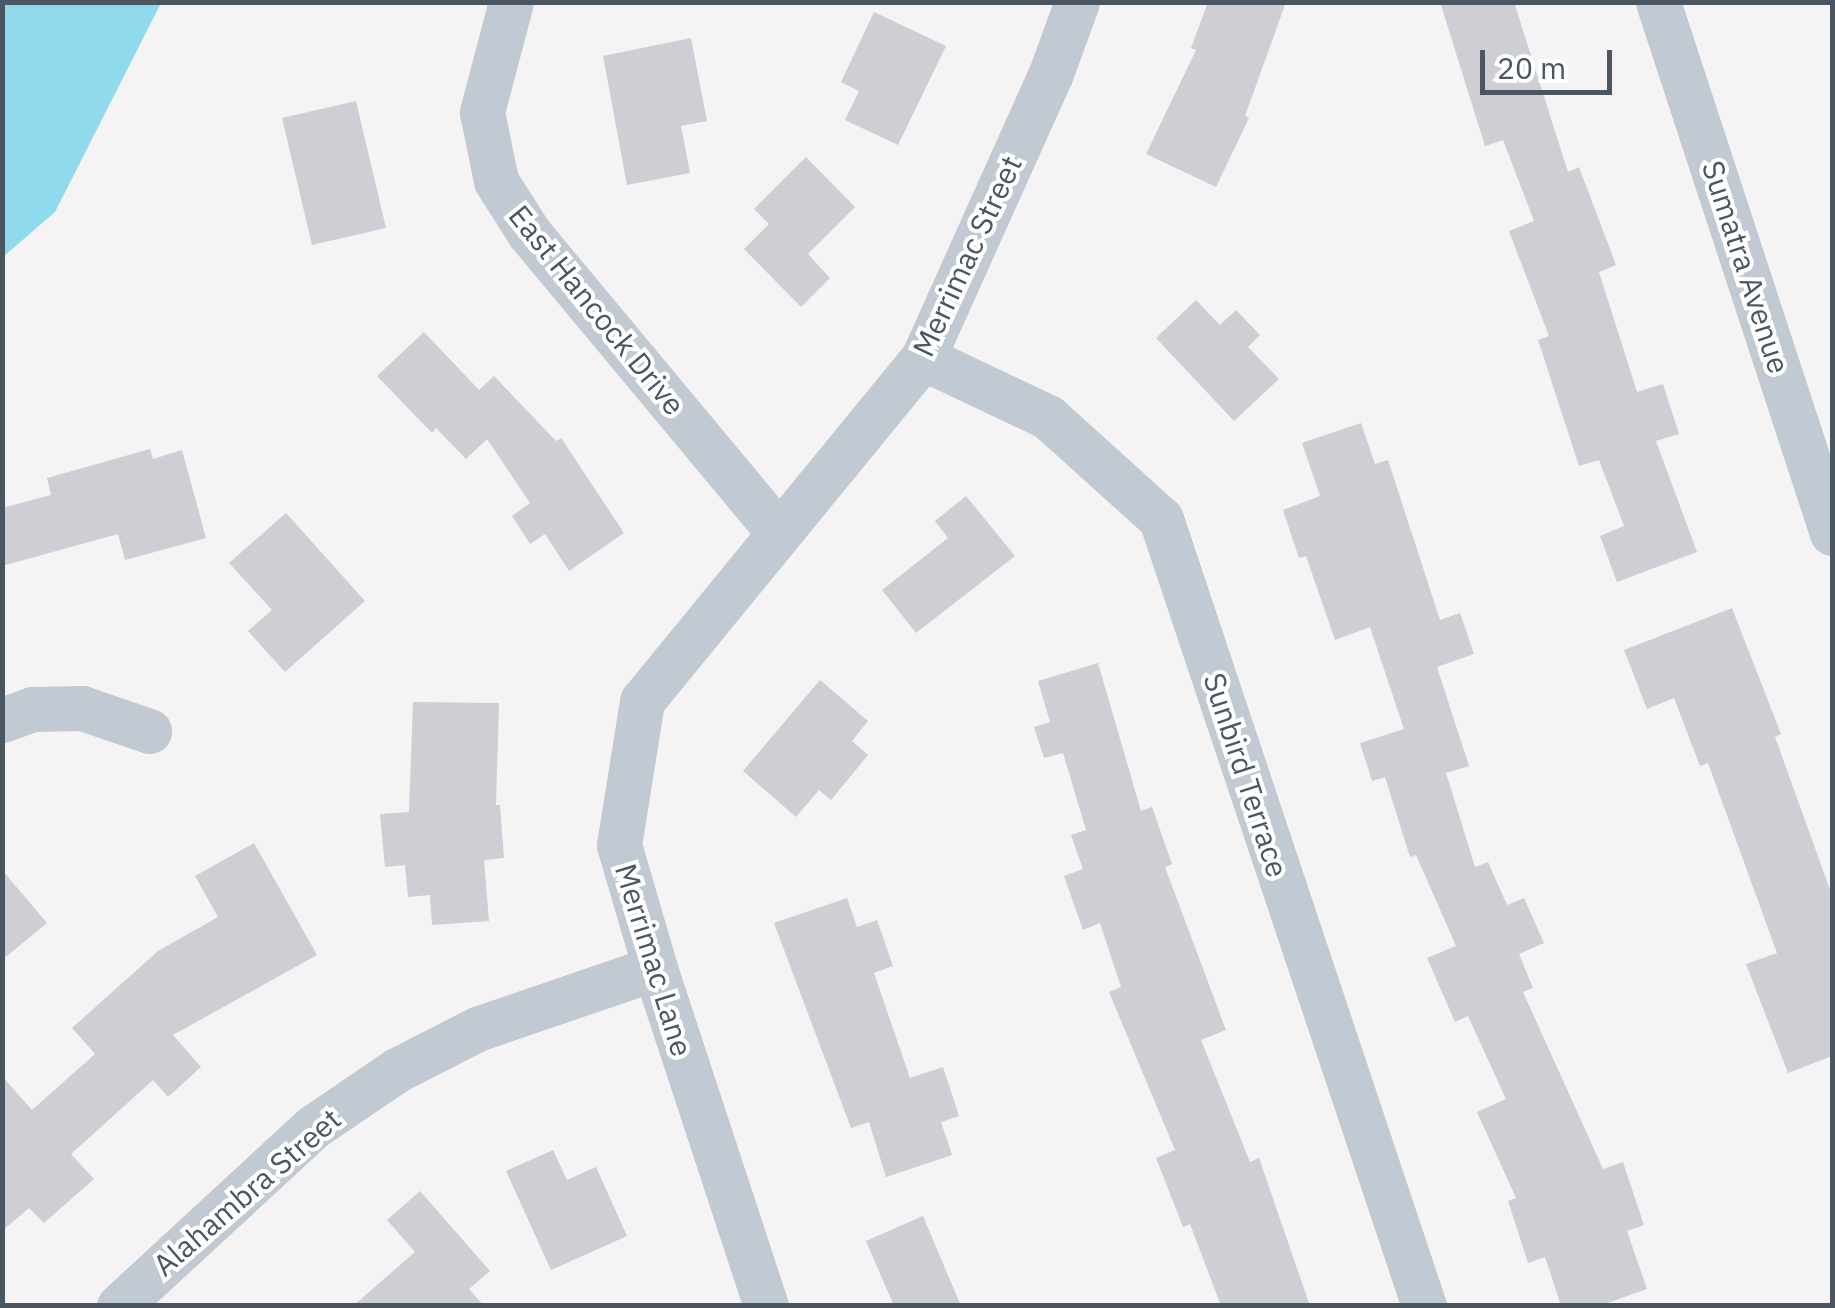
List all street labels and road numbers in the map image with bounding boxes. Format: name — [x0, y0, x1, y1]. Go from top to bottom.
street label: Merrimac Street — [905, 150, 1029, 362]
street label: Sumatra Avenue — [1695, 156, 1797, 378]
street label: East Hancock Drive — [501, 198, 693, 422]
street label: Sunbird Terrace — [1196, 668, 1296, 882]
street label: Merrimac Lane — [608, 859, 700, 1061]
street label: Alahambra Street — [146, 1101, 348, 1283]

